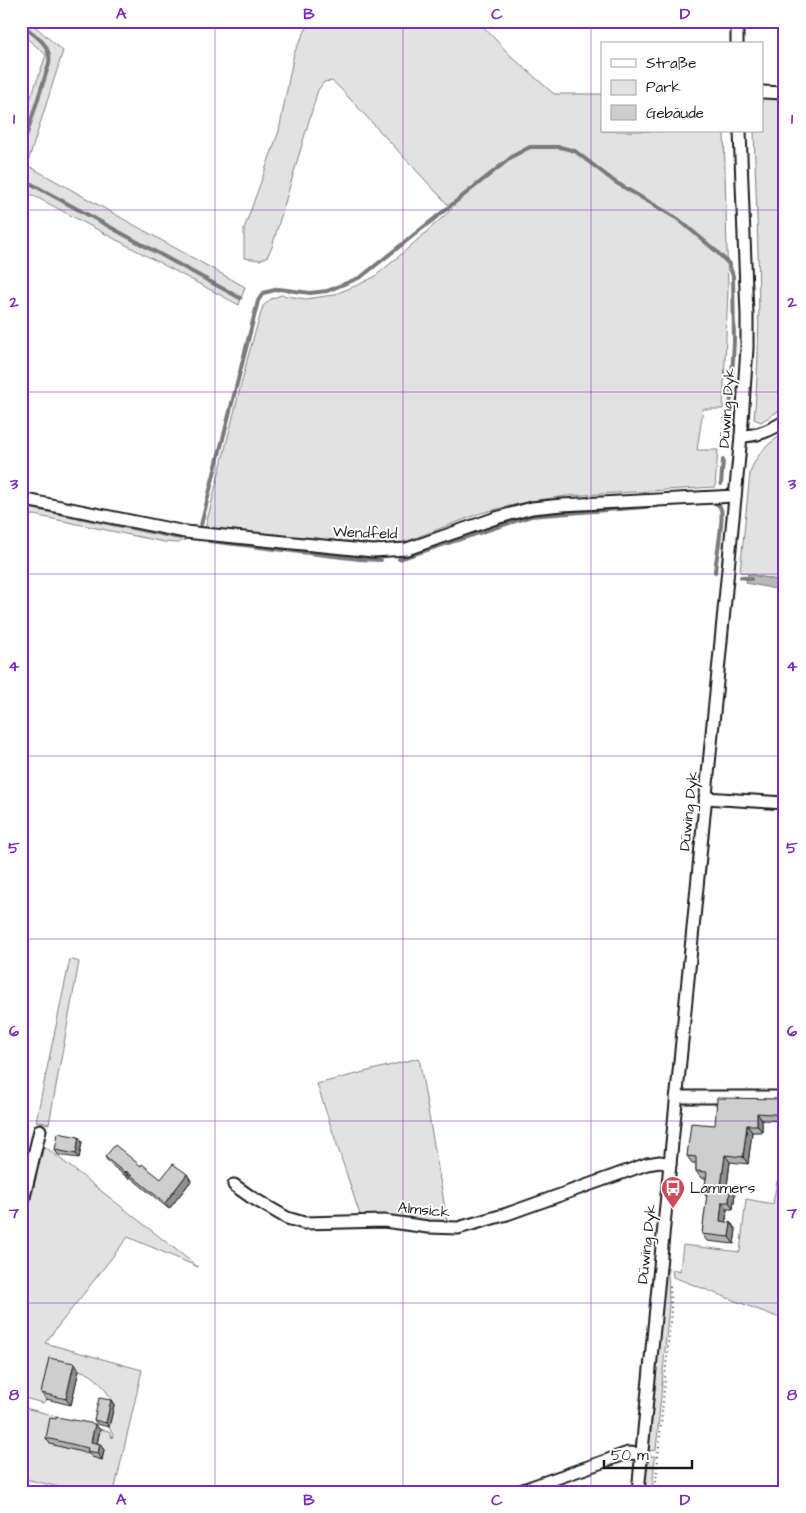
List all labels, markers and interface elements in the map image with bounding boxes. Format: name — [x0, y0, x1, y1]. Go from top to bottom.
text: A — [116, 3, 127, 25]
text: B — [303, 3, 315, 25]
text: C — [491, 3, 503, 25]
text: D — [680, 3, 691, 25]
legend — [601, 42, 764, 132]
text: Straße — [646, 53, 696, 74]
text: Park — [646, 77, 681, 98]
text: Gebäude — [646, 103, 704, 124]
text: 1 — [13, 108, 16, 130]
text: 1 — [791, 108, 794, 130]
text: 2 — [8, 291, 19, 313]
text: 2 — [786, 291, 797, 313]
street label: Düwing Dyk — [714, 367, 741, 449]
text: 3 — [9, 473, 19, 495]
text: 3 — [787, 473, 797, 495]
street label: Wendfeld — [332, 521, 398, 545]
text: 4 — [9, 655, 20, 677]
text: 4 — [787, 655, 798, 677]
street label: Düwing Dyk — [674, 770, 705, 852]
text: 5 — [8, 837, 20, 859]
text: 5 — [786, 837, 798, 859]
text: 6 — [9, 1020, 19, 1042]
text: 6 — [787, 1020, 797, 1042]
bus stop icon: Lammers — [660, 1175, 686, 1209]
place label: Lammers — [690, 1178, 756, 1199]
street label: Almsick — [397, 1197, 451, 1223]
text: 7 — [8, 1202, 19, 1224]
text: 7 — [786, 1202, 797, 1224]
street label: Düwing Dyk — [632, 1203, 663, 1285]
text: 8 — [9, 1384, 20, 1406]
text: 8 — [787, 1384, 798, 1406]
scale bar — [604, 1438, 691, 1470]
text: 50 m — [611, 1445, 649, 1466]
text: A — [116, 1489, 127, 1511]
text: B — [303, 1489, 315, 1511]
text: C — [491, 1489, 503, 1511]
text: D — [680, 1489, 691, 1511]

